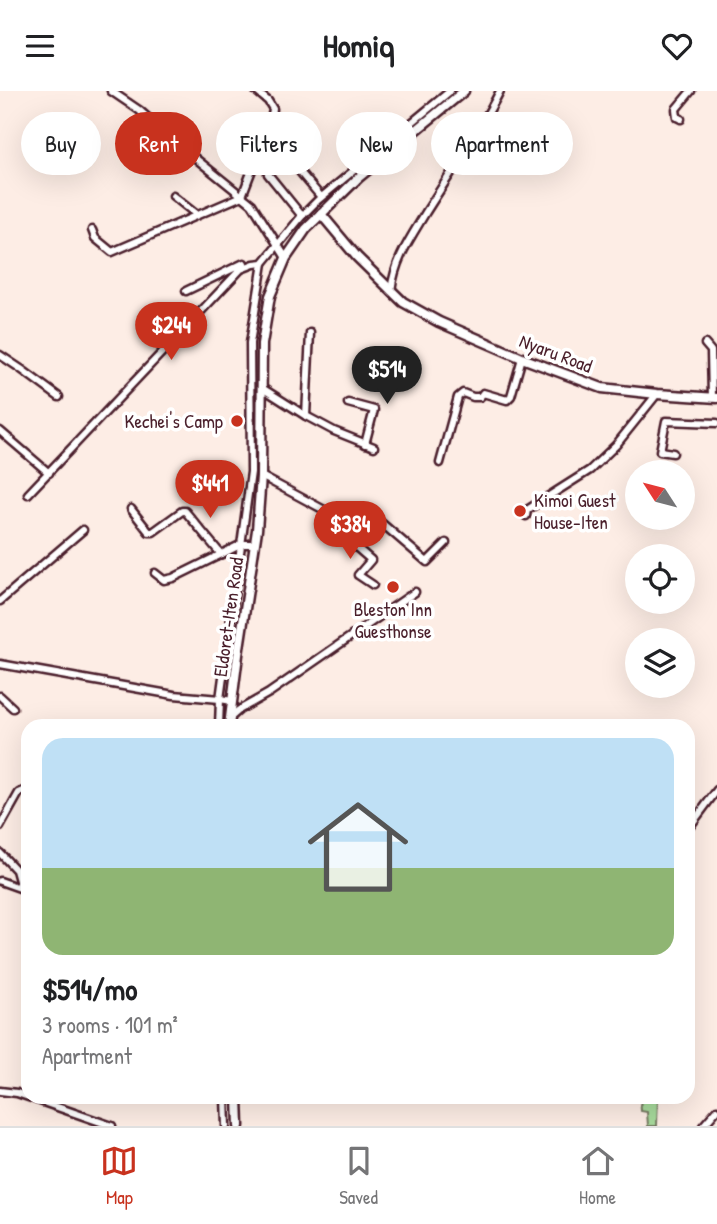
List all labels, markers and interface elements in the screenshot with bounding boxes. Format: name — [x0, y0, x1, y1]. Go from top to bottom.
text: Homiq — [323, 24, 394, 67]
icon: menu — [21, 27, 59, 65]
icon: heart — [658, 27, 696, 65]
chip: Buy — [21, 112, 101, 175]
chip: Rent — [115, 112, 202, 175]
chip: Filters — [216, 112, 322, 175]
chip: New — [336, 112, 417, 175]
chip: Apartment — [431, 112, 573, 175]
pin: $244 — [130, 303, 212, 362]
text: $244 — [151, 309, 191, 340]
street label: Nyaru Road — [516, 327, 597, 379]
pin: $514 — [346, 347, 428, 406]
text: $514 — [368, 353, 406, 384]
place label: Kechei's Camp — [125, 408, 223, 434]
marker: Kechei's Camp — [229, 413, 245, 429]
north arrow — [625, 460, 695, 530]
map controls — [625, 460, 695, 698]
pin: $441 — [169, 461, 251, 520]
text: $441 — [191, 467, 229, 498]
place label: Kimoi Guest House-Iten — [534, 487, 616, 535]
pin: $384 — [309, 501, 391, 561]
marker: Kimoi Guest House-Iten — [512, 503, 528, 519]
text: $384 — [330, 508, 370, 539]
button: locate — [625, 544, 695, 614]
street label: Eldoret-Iten Road — [207, 555, 249, 678]
marker: Bleston Inn Guesthonse — [385, 579, 401, 595]
place label: Bleston Inn Guesthonse — [354, 596, 432, 644]
button: layers — [625, 628, 695, 698]
icon: home — [295, 784, 421, 910]
text: $514/mo — [42, 969, 137, 1009]
text: 3 rooms · 101 m² — [42, 1009, 178, 1040]
text: Apartment — [42, 1040, 132, 1071]
tab: Map — [100, 1142, 138, 1210]
tab: Saved — [339, 1142, 378, 1210]
tab: Home — [579, 1142, 617, 1210]

